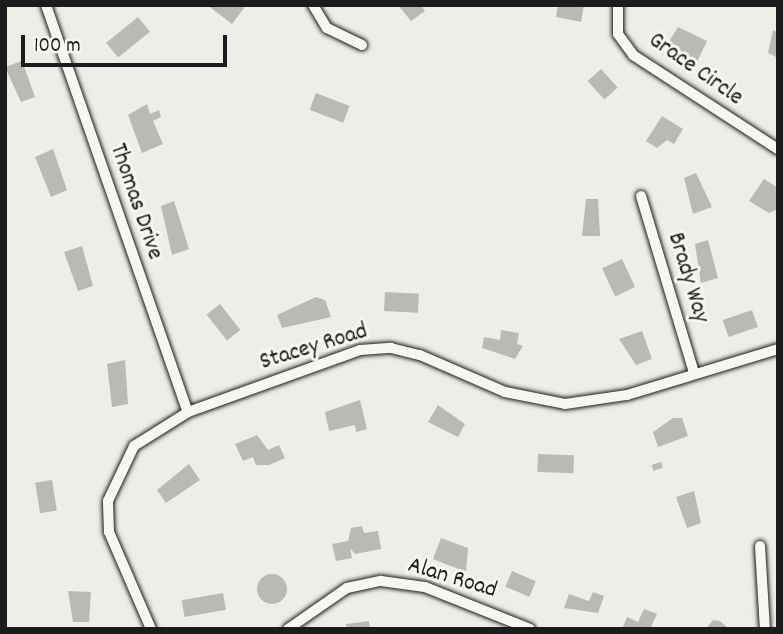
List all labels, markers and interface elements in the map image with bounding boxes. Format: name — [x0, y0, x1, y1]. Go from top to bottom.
scale bar — [24, 21, 231, 65]
street label: Grace Circle — [642, 27, 748, 113]
text: 100 m — [34, 32, 81, 62]
street label: Thomas Drive — [102, 140, 168, 264]
street label: Brady Way — [660, 229, 714, 327]
street label: Stacey Road — [257, 318, 371, 378]
street label: Alan Road — [404, 552, 500, 606]

